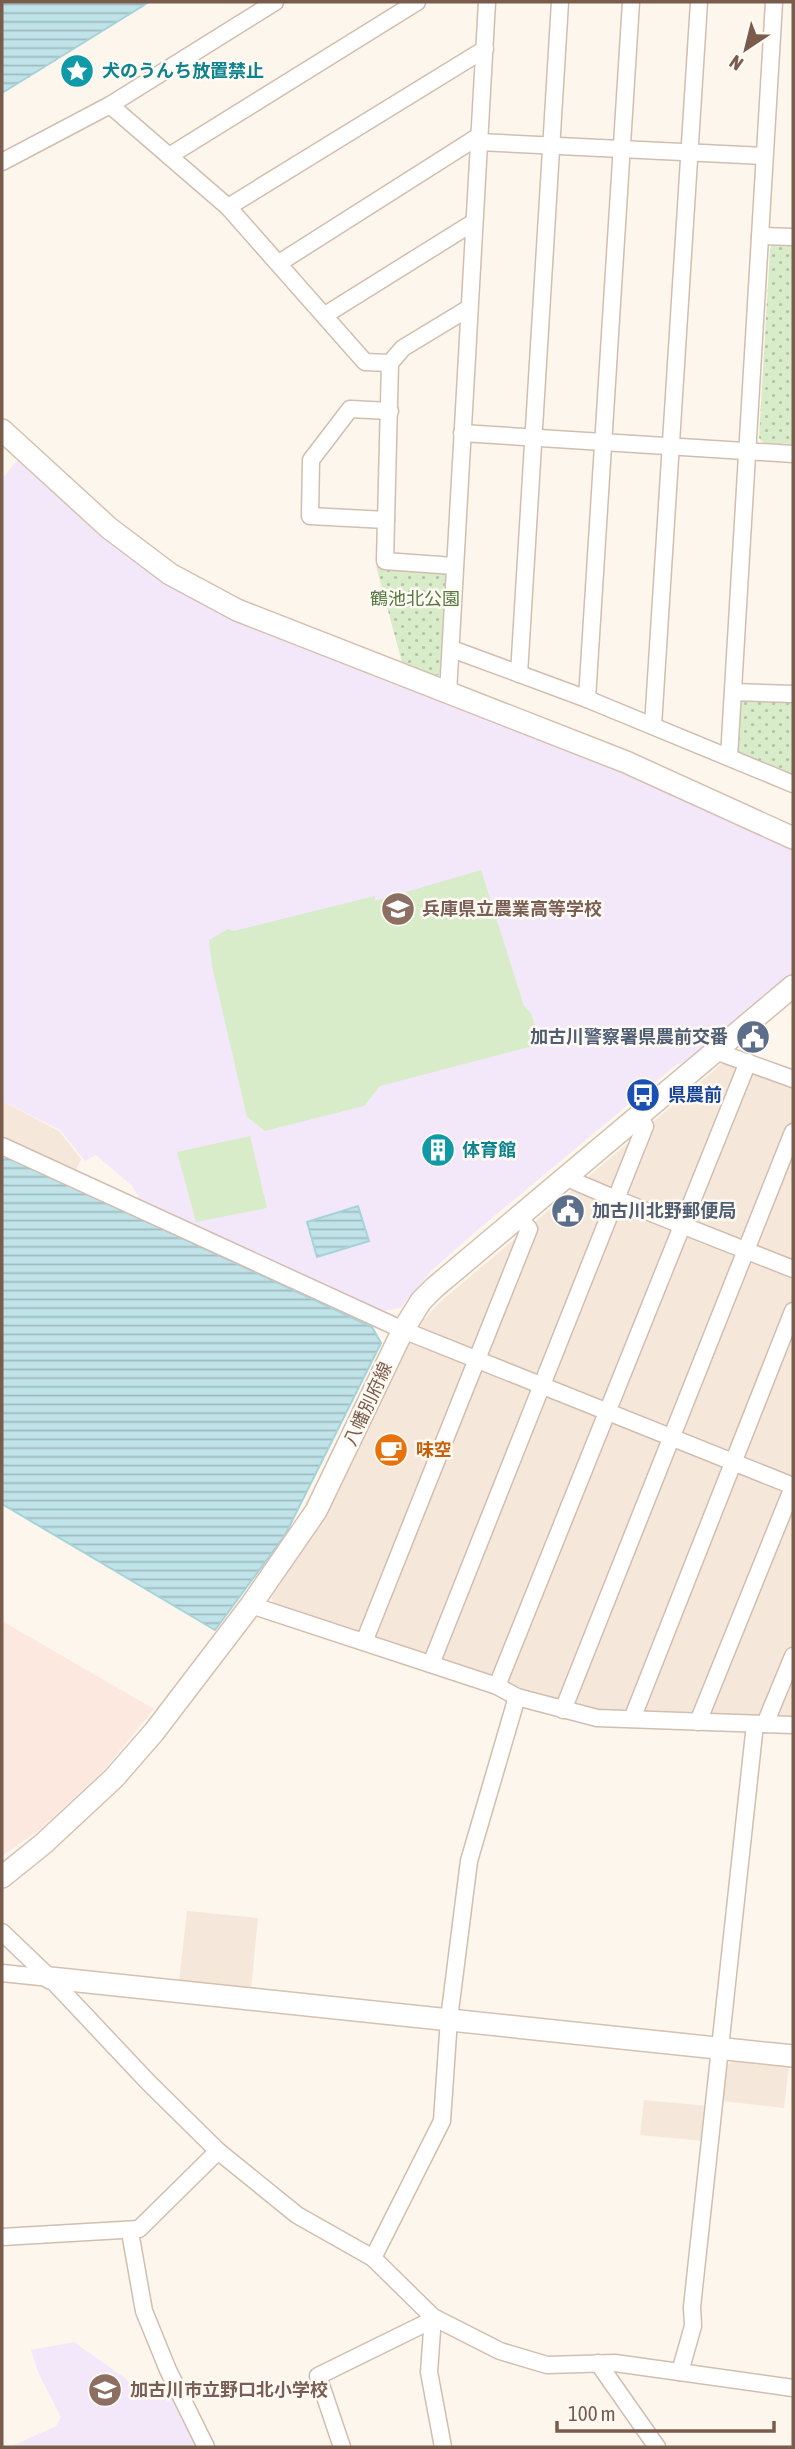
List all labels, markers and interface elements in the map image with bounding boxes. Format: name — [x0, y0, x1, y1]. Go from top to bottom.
north arrow — [711, 14, 781, 84]
text: N — [725, 51, 747, 75]
place icon: 犬のうんち放置禁止 — [58, 52, 96, 90]
place label: 犬のうんち放置禁止 — [102, 60, 264, 81]
park label: 鶴池北公園 — [370, 588, 460, 609]
school or university icon: 兵庫県立農業高等学校 — [379, 890, 417, 928]
place label: 兵庫県立農業高等学校 — [422, 898, 602, 919]
public building icon: 加古川警察署県農前交番 — [734, 1018, 772, 1056]
place label: 加古川警察署県農前交番 — [530, 1026, 728, 1047]
bus stop icon: 県農前 — [624, 1076, 662, 1114]
place label: 県農前 — [668, 1084, 722, 1105]
building icon: 体育館 — [419, 1131, 457, 1169]
place label: 体育館 — [462, 1139, 516, 1160]
public building icon: 加古川北野郵便局 — [549, 1192, 587, 1230]
place label: 加古川北野郵便局 — [592, 1200, 736, 1221]
street label: 八幡別府線 — [339, 1359, 396, 1449]
cafe icon: 味空 — [372, 1431, 410, 1469]
place label: 味空 — [416, 1439, 452, 1460]
school or university icon: 加古川市立野口北小学校 — [86, 2371, 124, 2409]
place label: 加古川市立野口北小学校 — [130, 2379, 328, 2400]
scale bar — [557, 2390, 774, 2434]
text: 100 m — [568, 2401, 616, 2425]

